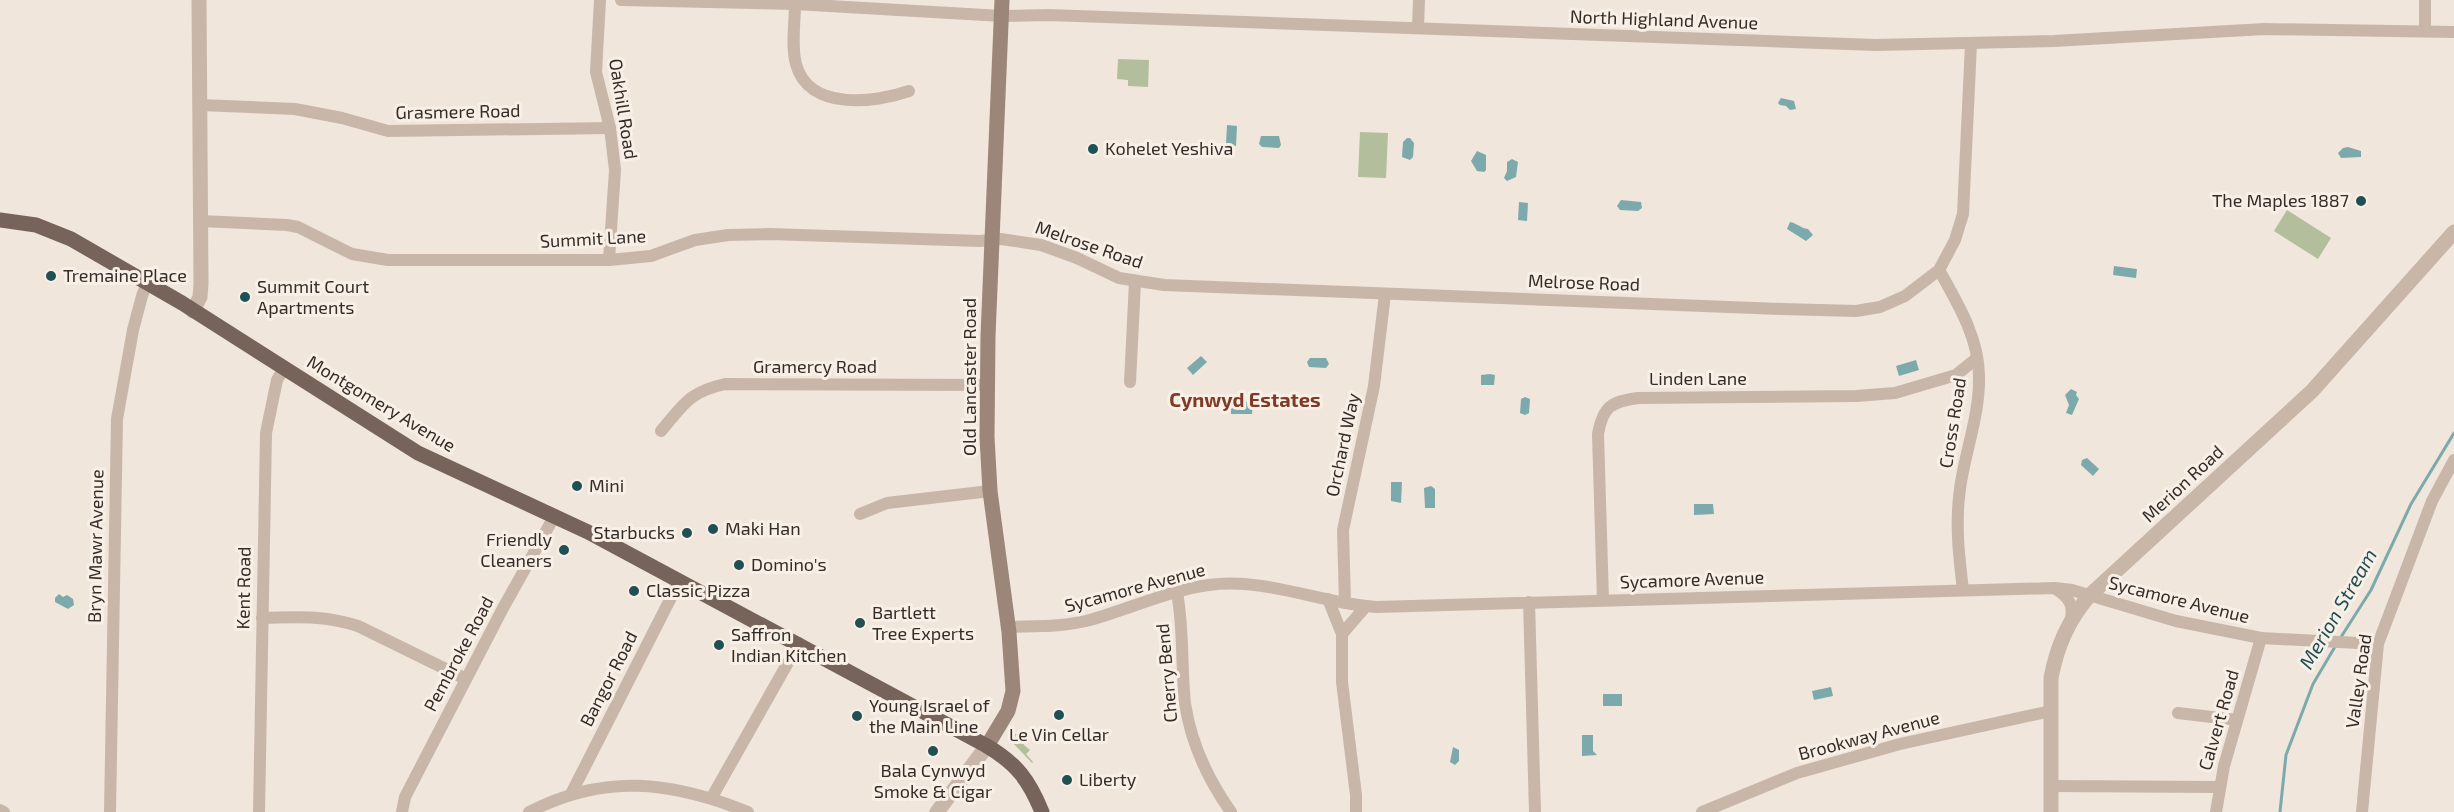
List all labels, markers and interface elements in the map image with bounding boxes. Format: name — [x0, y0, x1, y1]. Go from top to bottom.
street label: North Highland Avenue — [1570, 5, 1759, 33]
street label: Oakhill Road — [605, 57, 643, 161]
street label: Grasmere Road — [395, 99, 521, 123]
place label: Kohelet Yeshiva — [1105, 137, 1233, 159]
marker: Kohelet Yeshiva — [1086, 142, 1100, 156]
place label: The Maples 1887 — [2212, 189, 2349, 211]
marker: The Maples 1887 — [2354, 194, 2368, 208]
street label: Melrose Road — [1033, 215, 1146, 273]
street label: Summit Lane — [539, 224, 647, 252]
place label: Tremaine Place — [63, 264, 187, 286]
marker: Tremaine Place — [44, 269, 58, 283]
street label: Melrose Road — [1528, 269, 1641, 295]
place label: Summit Court Apartments — [257, 275, 369, 318]
marker: Summit Court Apartments — [238, 290, 252, 304]
street label: Old Lancaster Road — [958, 298, 980, 456]
street label: Montgomery Avenue — [303, 350, 460, 456]
street label: Gramercy Road — [753, 355, 877, 377]
street label: Linden Lane — [1649, 367, 1747, 389]
street label: Cross Road — [1934, 376, 1970, 470]
district label: Cynwyd Estates — [1169, 387, 1321, 412]
street label: Orchard Way — [1320, 390, 1364, 499]
street label: Merion Road — [2137, 440, 2228, 527]
street label: Bryn Mawr Avenue — [83, 469, 107, 623]
place label: Mini — [589, 474, 624, 496]
marker: Mini — [570, 479, 584, 493]
place label: Maki Han — [725, 517, 801, 539]
place label: Starbucks — [593, 521, 675, 543]
marker: Maki Han — [706, 522, 720, 536]
marker: Starbucks — [680, 526, 694, 540]
place label: Friendly Cleaners — [480, 528, 552, 571]
marker: Friendly Cleaners — [557, 543, 571, 557]
water label: Merion Stream — [2293, 544, 2381, 673]
street label: Kent Road — [231, 546, 255, 630]
place label: Domino's — [751, 553, 827, 575]
marker: Domino's — [732, 558, 746, 572]
street label: Sycamore Avenue — [1062, 558, 1207, 616]
street label: Sycamore Avenue — [1619, 565, 1765, 593]
street label: Sycamore Avenue — [2106, 571, 2252, 627]
place label: Classic Pizza — [646, 579, 750, 601]
marker: Classic Pizza — [627, 584, 641, 598]
street label: Pembroke Road — [418, 592, 498, 715]
place label: Bartlett Tree Experts — [872, 601, 974, 644]
marker: Bartlett Tree Experts — [853, 616, 867, 630]
place label: Saffron Indian Kitchen — [731, 623, 847, 666]
street label: Cherry Bend — [1151, 623, 1181, 724]
street label: Bangor Road — [575, 627, 642, 730]
street label: Valley Road — [2340, 632, 2376, 730]
marker: Saffron Indian Kitchen — [712, 638, 726, 652]
street label: Calvert Road — [2193, 667, 2243, 773]
place label: Young Israel of the Main Line — [869, 694, 991, 737]
street label: Brookway Avenue — [1796, 706, 1942, 764]
marker: Le Vin Cellar — [1052, 708, 1066, 722]
marker: Young Israel of the Main Line — [850, 709, 864, 723]
place label: Le Vin Cellar — [1009, 723, 1109, 745]
marker: Bala Cynwyd Smoke & Cigar — [926, 744, 940, 758]
place label: Bala Cynwyd Smoke & Cigar — [874, 759, 992, 802]
place label: Liberty — [1079, 768, 1137, 790]
marker: Liberty — [1060, 773, 1074, 787]

